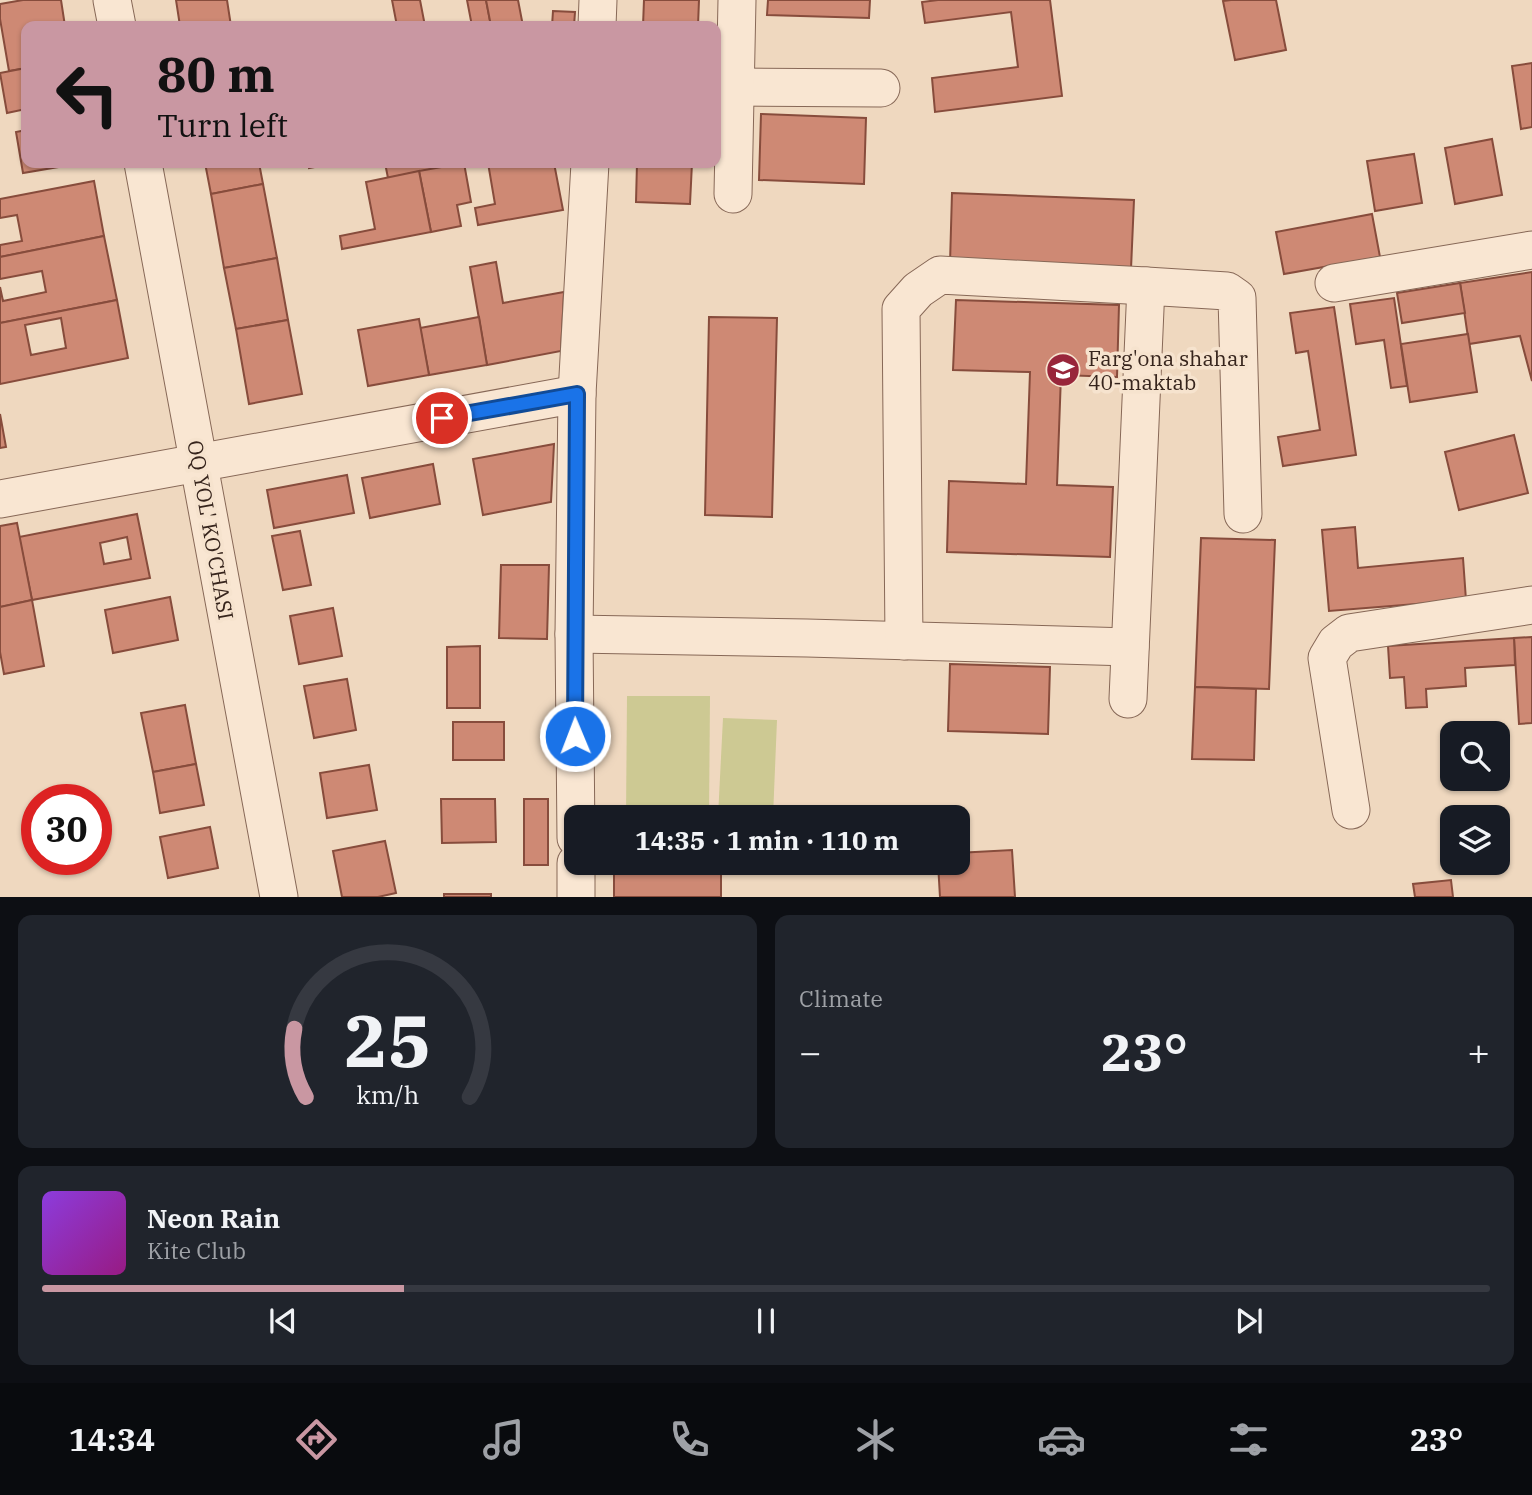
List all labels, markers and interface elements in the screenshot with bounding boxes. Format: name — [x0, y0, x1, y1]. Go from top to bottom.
text: 80 m — [157, 42, 275, 105]
icon: left — [42, 49, 133, 140]
text: Turn left — [157, 104, 288, 146]
place label: Farg'ona shahar 40-maktab — [1088, 344, 1248, 396]
school or university icon: Farg'ona shahar 40-maktab — [1044, 351, 1082, 389]
pin — [412, 388, 472, 448]
icon: arrive — [423, 399, 461, 437]
street label: OQ YOL' KO'CHASI — [181, 438, 241, 622]
position arrow — [538, 699, 612, 773]
map controls — [1440, 721, 1510, 875]
button: search — [1440, 721, 1510, 791]
speed limit sign: 30 — [21, 784, 112, 875]
button: layers — [1440, 805, 1510, 875]
text: 14:35 · 1 min · 110 m — [635, 823, 899, 857]
text: Climate — [799, 983, 883, 1013]
text: 25 — [344, 993, 431, 1088]
text: 23° — [1101, 1018, 1188, 1085]
text: − — [799, 1027, 822, 1076]
text: + — [1467, 1027, 1490, 1076]
text: km/h — [356, 1078, 419, 1111]
text: Neon Rain — [147, 1201, 280, 1235]
text: Kite Club — [147, 1235, 246, 1265]
icon: previous — [264, 1302, 302, 1340]
icon: pause — [747, 1302, 785, 1340]
icon: next — [1230, 1302, 1268, 1340]
icon: directions — [292, 1415, 341, 1464]
icon: music — [479, 1415, 528, 1464]
icon: phone — [665, 1415, 714, 1464]
icon: climate — [851, 1415, 900, 1464]
icon: car — [1037, 1415, 1086, 1464]
icon: filters — [1224, 1415, 1273, 1464]
text: 14:34 — [69, 1418, 155, 1460]
text: 23° — [1410, 1418, 1463, 1460]

